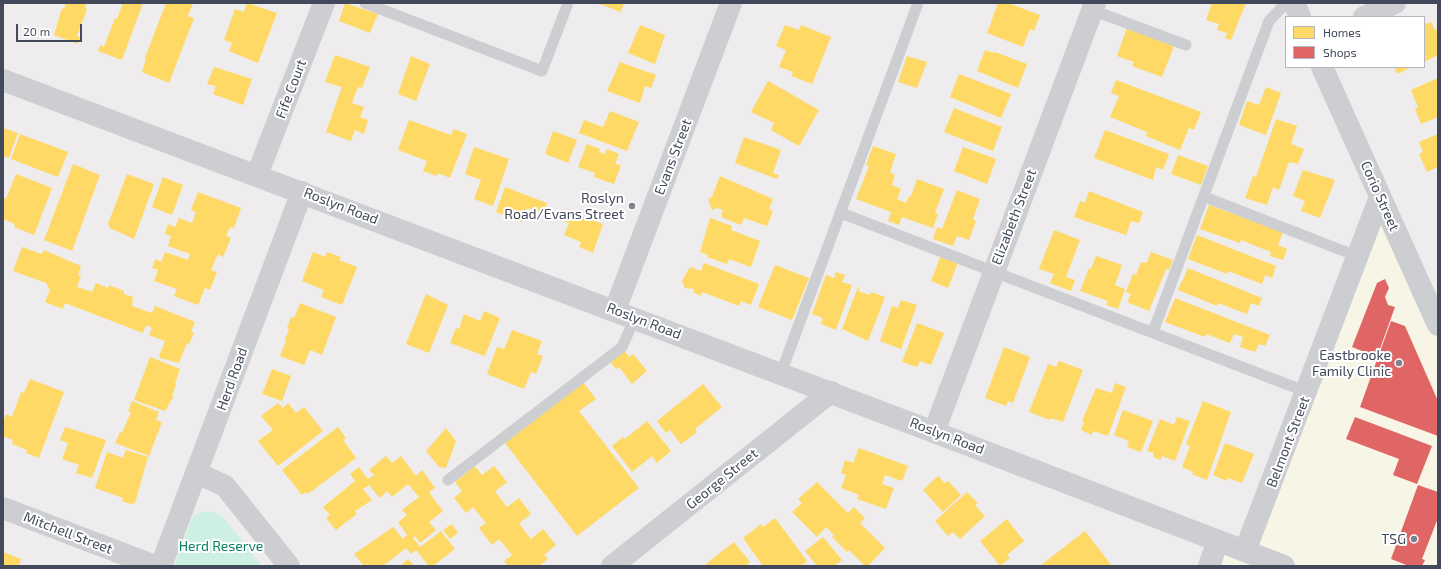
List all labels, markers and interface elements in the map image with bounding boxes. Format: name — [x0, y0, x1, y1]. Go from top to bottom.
scale bar — [18, 16, 84, 42]
legend — [1285, 16, 1425, 68]
text: 20 m — [23, 24, 50, 38]
text: Homes — [1323, 25, 1361, 39]
text: Shops — [1323, 45, 1357, 59]
street label: Fife Court — [272, 57, 310, 121]
street label: Evans Street — [651, 117, 695, 197]
street label: Corio Street — [1357, 158, 1403, 234]
street label: Elizabeth Street — [988, 167, 1040, 267]
street label: Roslyn Road — [301, 184, 381, 228]
place label: Roslyn Road/Evans Street — [504, 190, 624, 222]
marker: Roslyn Road/Evans Street — [627, 201, 637, 211]
street label: Roslyn Road — [604, 299, 684, 343]
street label: Herd Road — [213, 345, 251, 413]
place label: Eastbrooke Family Clinic — [1312, 347, 1391, 380]
marker: Eastbrooke Family Clinic — [1394, 358, 1404, 368]
street label: Belmont Street — [1263, 394, 1313, 490]
street label: Roslyn Road — [907, 414, 987, 458]
street label: George Street — [683, 445, 761, 513]
street label: Mitchell Street — [21, 508, 115, 558]
place label: TSG — [1381, 531, 1406, 547]
marker: TSG — [1409, 534, 1419, 544]
park label: Herd Reserve — [179, 538, 263, 554]

